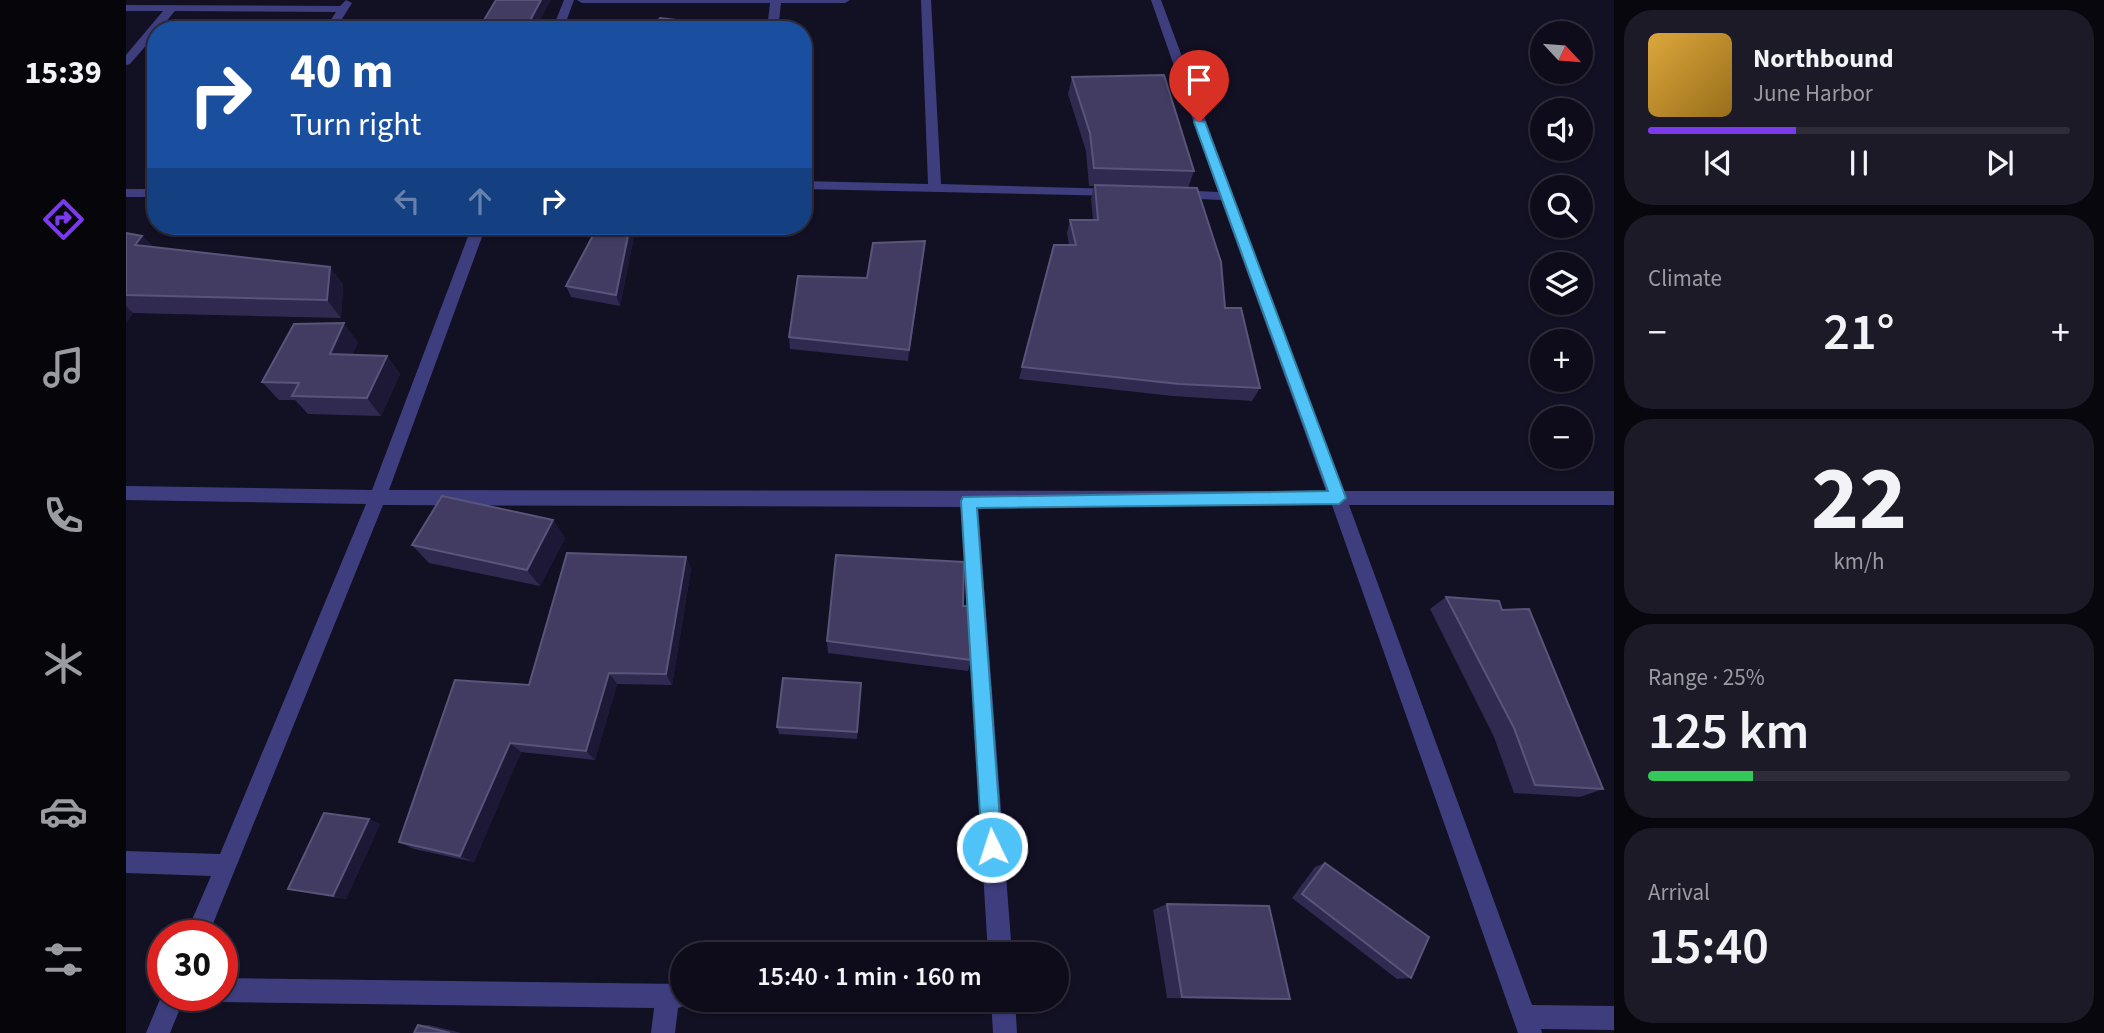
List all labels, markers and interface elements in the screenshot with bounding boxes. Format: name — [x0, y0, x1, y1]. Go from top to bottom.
north arrow — [1530, 21, 1592, 84]
map controls — [1530, 21, 1593, 469]
text: 40 m — [290, 37, 394, 107]
text: Northbound — [1753, 40, 1894, 77]
icon: right — [175, 49, 266, 140]
text: 15:39 — [24, 50, 102, 96]
pin — [1169, 50, 1229, 122]
icon: arrive — [1180, 61, 1218, 99]
text: June Harbor — [1753, 77, 1873, 110]
button: sound — [1530, 98, 1593, 161]
text: Turn right — [290, 102, 421, 148]
icon: previous — [1699, 144, 1737, 182]
icon: pause — [1840, 144, 1878, 182]
icon: next — [1981, 144, 2019, 182]
button: search — [1530, 175, 1593, 238]
icon: left — [388, 182, 426, 220]
icon: ahead — [461, 182, 499, 220]
icon: right — [534, 182, 572, 220]
icon: directions — [39, 195, 88, 244]
button: layers — [1530, 252, 1593, 315]
text: Climate — [1648, 262, 1722, 295]
text: 21° — [1823, 296, 1895, 370]
text: − — [1648, 306, 1667, 360]
text: + — [2051, 306, 2070, 360]
button: + — [1530, 329, 1593, 392]
icon: music — [39, 343, 88, 392]
button: − — [1530, 406, 1593, 469]
text: 22 — [1811, 435, 1907, 564]
icon: phone — [39, 491, 88, 540]
text: km/h — [1833, 545, 1885, 578]
icon: climate — [39, 639, 88, 688]
text: Range · 25% — [1648, 661, 1765, 694]
text: 125 km — [1648, 695, 1809, 769]
icon: car — [39, 787, 88, 836]
position arrow — [955, 810, 1029, 884]
text: Arrival — [1648, 876, 1710, 909]
text: 15:40 — [1648, 910, 1769, 984]
speed limit sign: 30 — [147, 920, 238, 1011]
icon: filters — [39, 935, 88, 984]
text: 15:40 · 1 min · 160 m — [757, 958, 982, 995]

